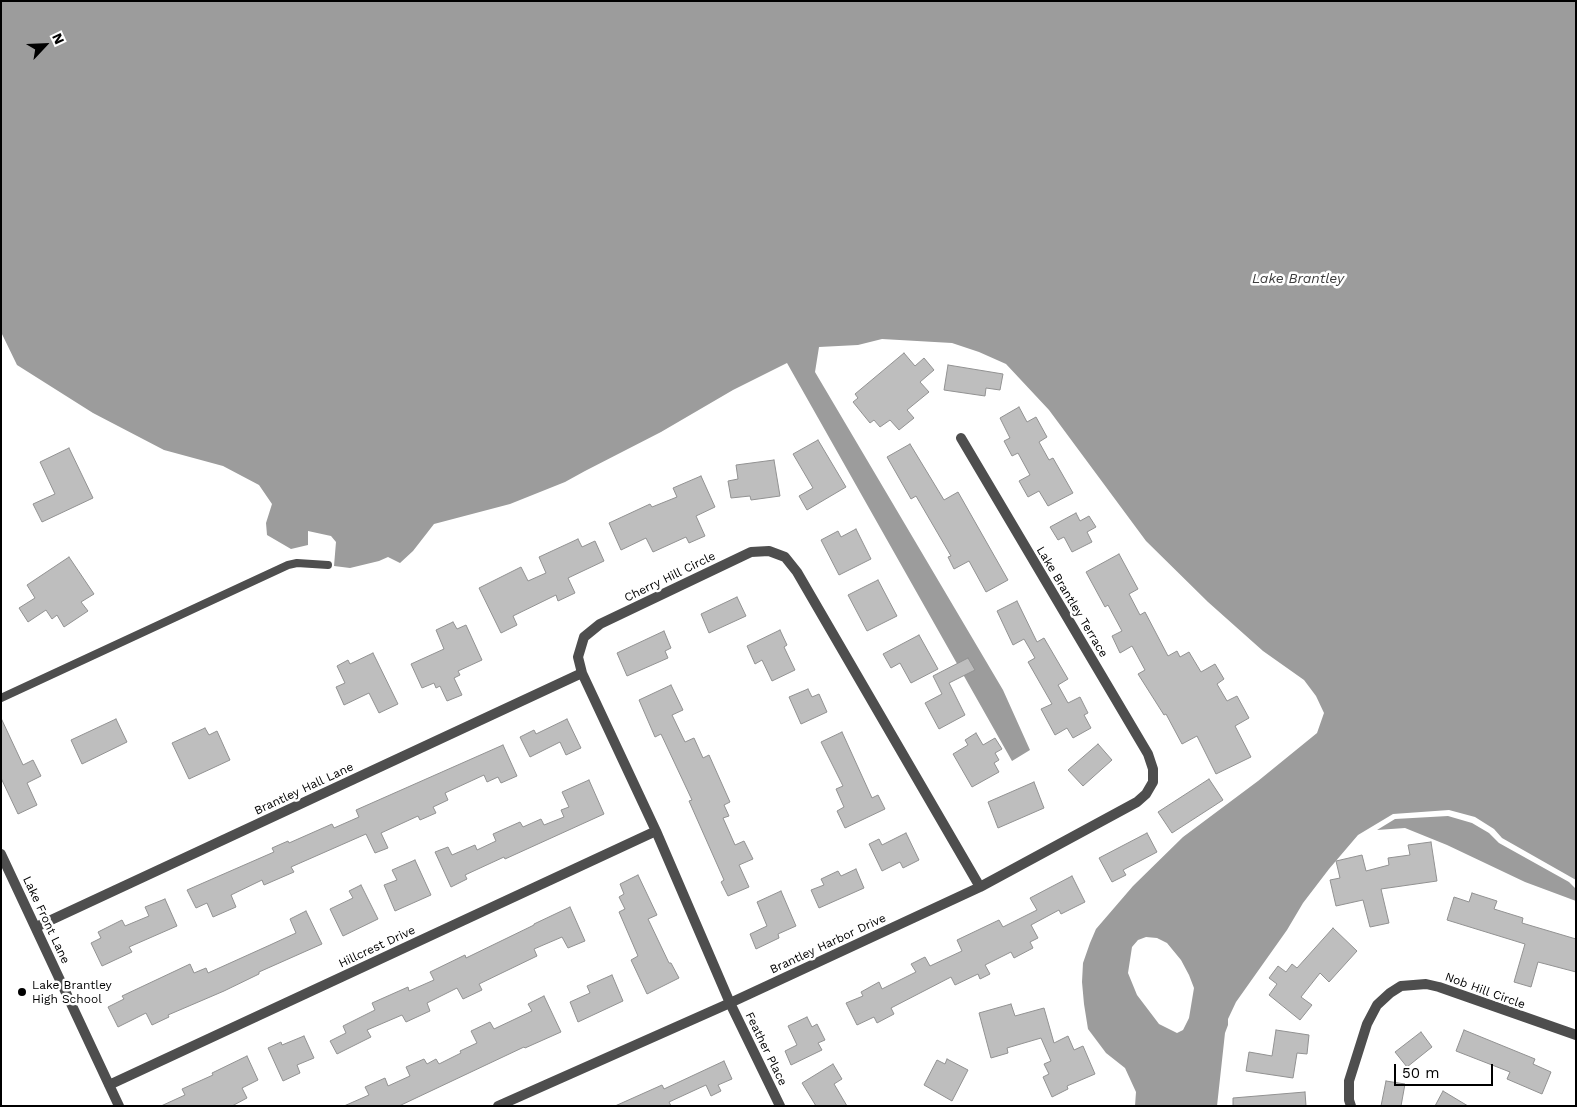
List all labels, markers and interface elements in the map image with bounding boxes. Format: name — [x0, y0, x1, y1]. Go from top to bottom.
north arrow — [20, 20, 70, 70]
text: N — [49, 31, 68, 47]
water label: Lake Brantley — [1252, 271, 1344, 287]
street label: Lake Brantley Terrace — [1033, 544, 1111, 660]
street label: Cherry Hill Circle — [622, 549, 718, 605]
street label: Brantley Hall Lane — [252, 760, 356, 818]
street label: Lake Front Lane — [19, 874, 73, 966]
street label: Brantley Harbor Drive — [768, 911, 888, 977]
street label: Hillcrest Drive — [336, 923, 418, 971]
street label: Nob Hill Circle — [1443, 970, 1527, 1012]
place label: Lake Brantley High School — [32, 978, 112, 1006]
marker: Lake Brantley High School — [16, 986, 28, 998]
street label: Feather Place — [742, 1010, 790, 1088]
scale bar — [1397, 1054, 1496, 1086]
text: 50 m — [1402, 1064, 1439, 1082]

